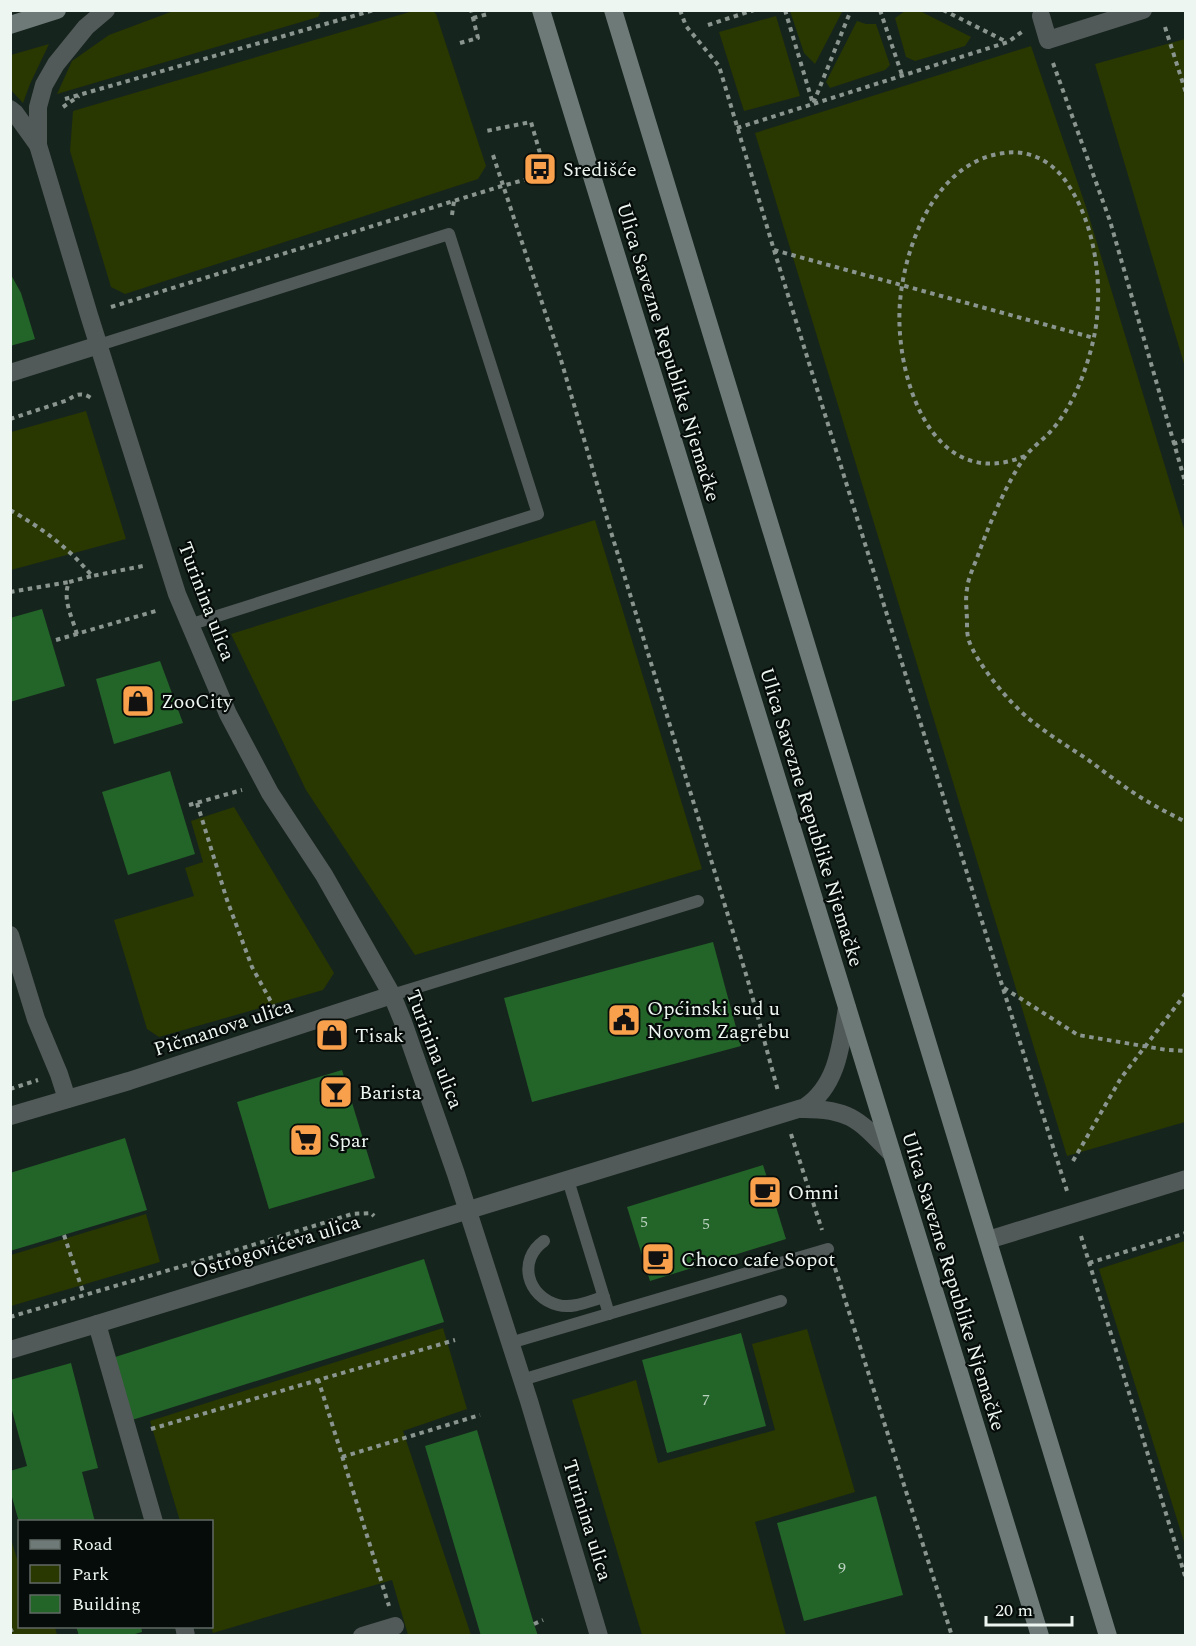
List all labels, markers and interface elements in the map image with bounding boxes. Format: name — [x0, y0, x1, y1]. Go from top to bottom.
bus stop icon: Središće — [522, 151, 558, 187]
place label: Središće — [563, 155, 637, 185]
street label: Ulica Savezne Republike Njemačke — [608, 199, 728, 506]
street label: Turinina ulica — [170, 537, 243, 666]
street label: Ulica Savezne Republike Njemačke — [751, 664, 871, 971]
shop icon: ZooCity — [120, 683, 156, 719]
place label: ZooCity — [161, 687, 234, 717]
street label: Turinina ulica — [398, 985, 471, 1114]
street label: Pičmanova ulica — [150, 991, 297, 1065]
place label: Općinski sud u Novom Zagrebu — [647, 994, 790, 1047]
public building icon: Općinski sud u Novom Zagrebu — [606, 1002, 642, 1038]
shop icon: Tisak — [314, 1017, 350, 1053]
place label: Tisak — [355, 1021, 404, 1051]
bar icon: Barista — [318, 1074, 354, 1110]
place label: Barista — [359, 1078, 422, 1108]
supermarket icon: Spar — [288, 1122, 324, 1158]
place label: Spar — [329, 1126, 369, 1156]
street label: Ulica Savezne Republike Njemačke — [893, 1128, 1013, 1435]
cafe icon: Omni — [747, 1174, 783, 1210]
place label: Omni — [788, 1178, 839, 1208]
street label: Ostrogovićeva ulica — [189, 1207, 364, 1287]
house number: 5 — [640, 1210, 648, 1234]
house number: 5 — [702, 1212, 710, 1236]
cafe icon: Choco cafe Sopot — [640, 1241, 676, 1277]
place label: Choco cafe Sopot — [681, 1245, 835, 1275]
house number: 7 — [702, 1388, 710, 1412]
street label: Turinina ulica — [554, 1456, 620, 1585]
legend — [18, 1520, 213, 1628]
text: Road — [72, 1531, 113, 1558]
house number: 9 — [838, 1556, 846, 1580]
text: Park — [72, 1561, 109, 1588]
scale bar — [986, 1589, 1072, 1627]
text: Building — [72, 1591, 141, 1618]
text: 20 m — [995, 1597, 1033, 1624]

